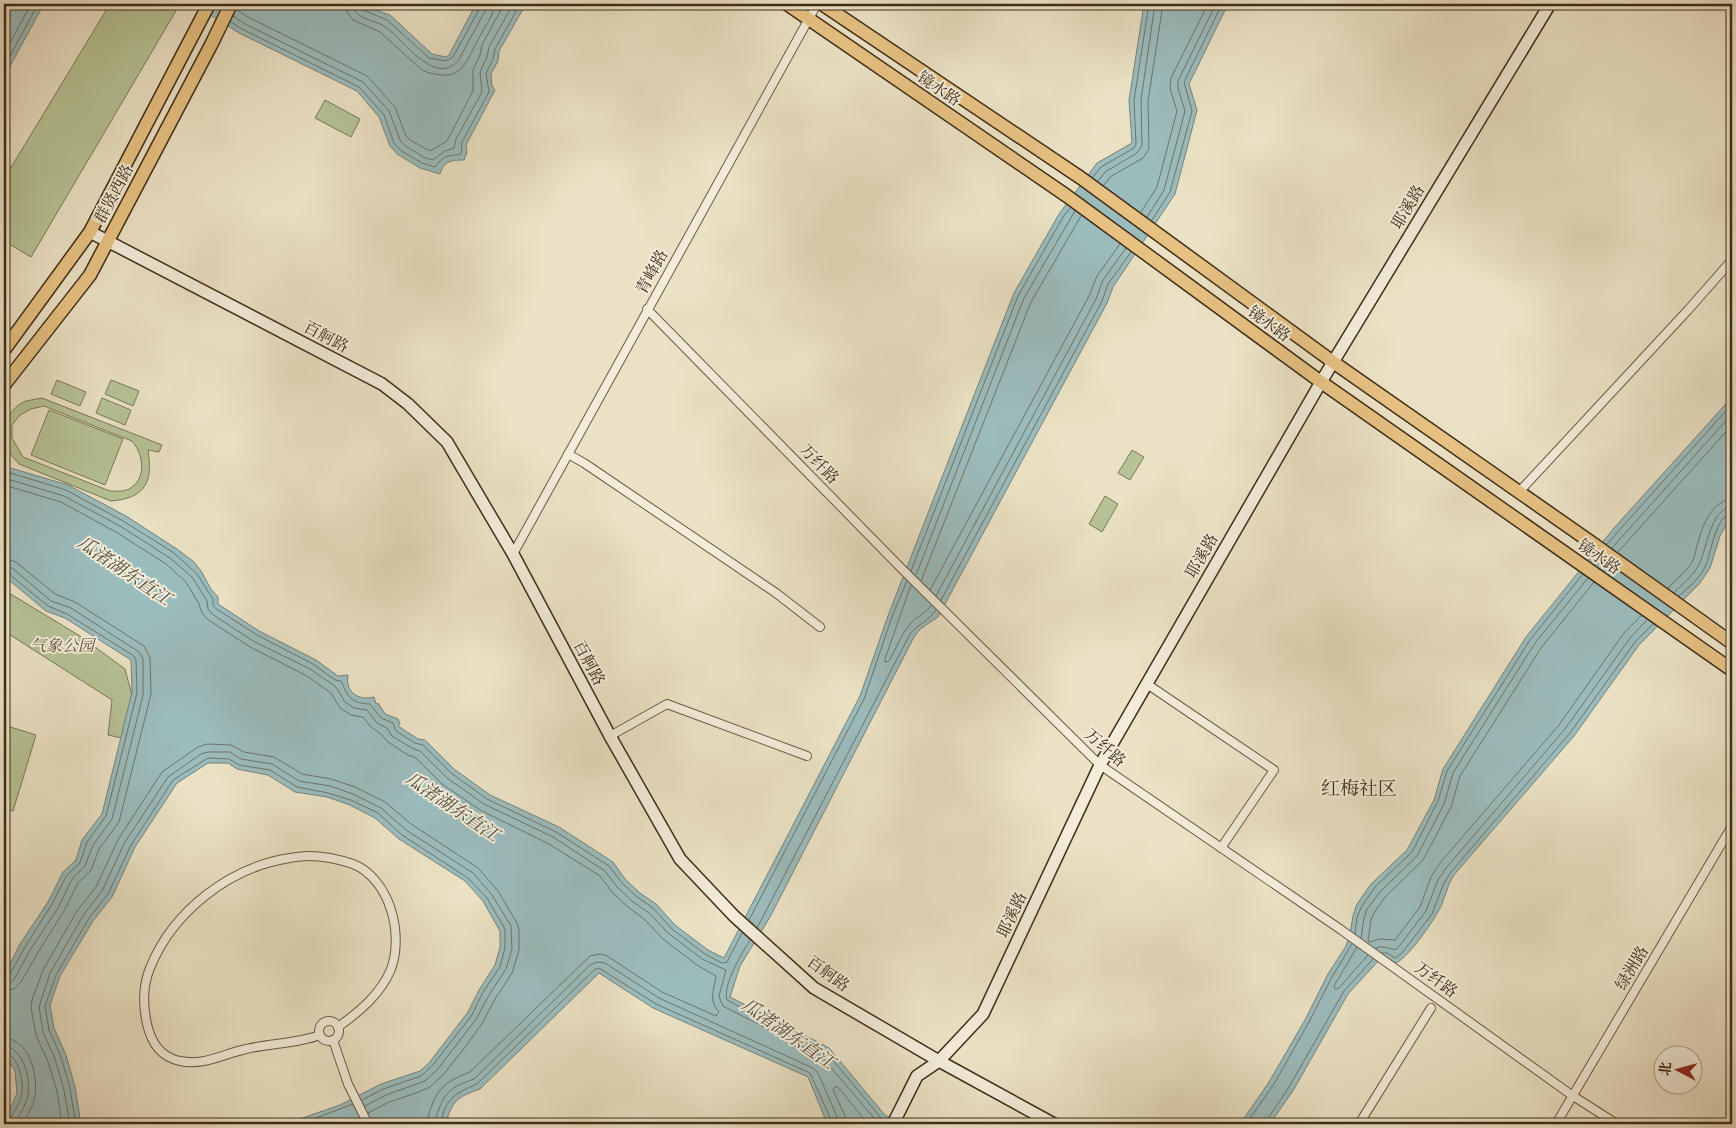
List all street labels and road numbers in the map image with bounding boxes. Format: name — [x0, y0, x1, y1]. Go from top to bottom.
street label: 镜水路 — [914, 67, 964, 111]
street label: 群贤西路 — [90, 161, 138, 227]
street label: 耶溪路 — [1387, 181, 1429, 233]
street label: 青峰路 — [632, 246, 672, 298]
street label: 镜水路 — [1244, 302, 1294, 346]
street label: 百舸路 — [300, 317, 352, 357]
street label: 万纤路 — [795, 440, 843, 488]
street label: 耶溪路 — [1181, 530, 1223, 582]
street label: 镜水路 — [1574, 535, 1624, 579]
street label: 百舸路 — [569, 637, 609, 689]
street label: 万纤路 — [1080, 725, 1130, 771]
street label: 耶溪路 — [993, 889, 1031, 941]
street label: 绿洲路 — [1611, 942, 1653, 994]
street label: 百舸路 — [803, 952, 853, 996]
street label: 万纤路 — [1411, 958, 1461, 1002]

